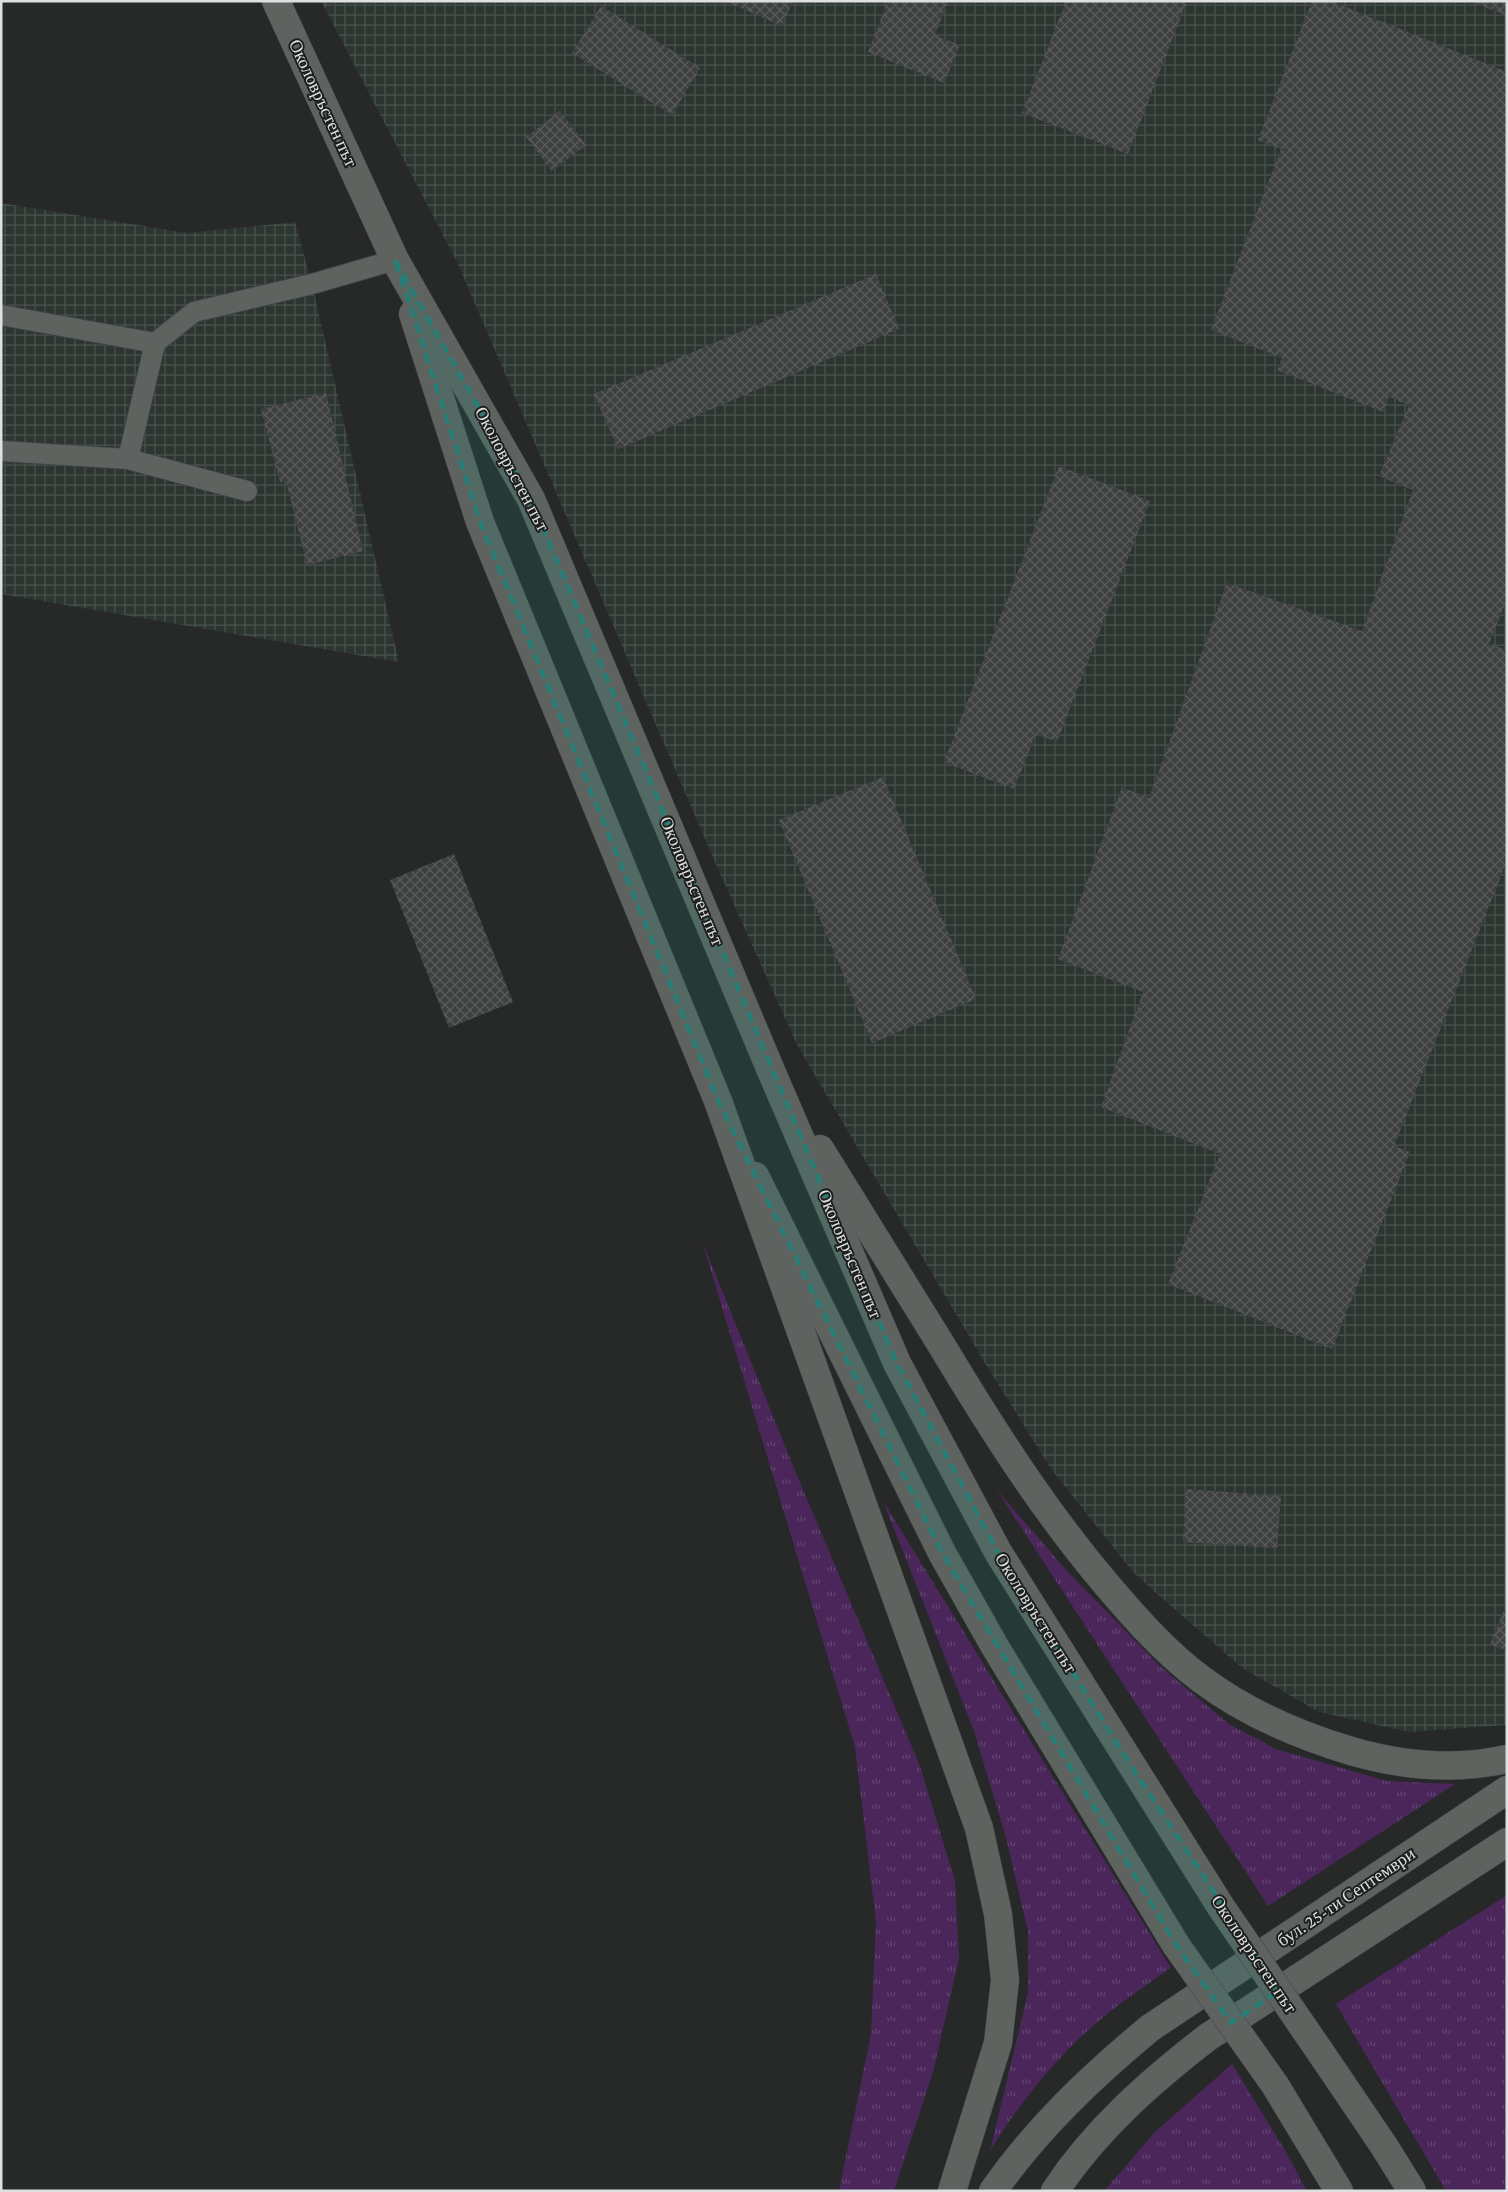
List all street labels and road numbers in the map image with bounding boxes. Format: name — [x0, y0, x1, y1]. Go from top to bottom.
street label: Околовръстен път — [285, 36, 361, 170]
street label: Околовръстен път — [471, 403, 553, 535]
street label: Околовръстен път — [656, 814, 728, 949]
street label: Околовръстен път — [814, 1187, 886, 1322]
street label: Околовръстен път — [991, 1549, 1081, 1677]
street label: бул. 25-ти Септември — [1273, 1843, 1419, 1951]
street label: Околовръстен път — [1207, 1891, 1301, 2017]

